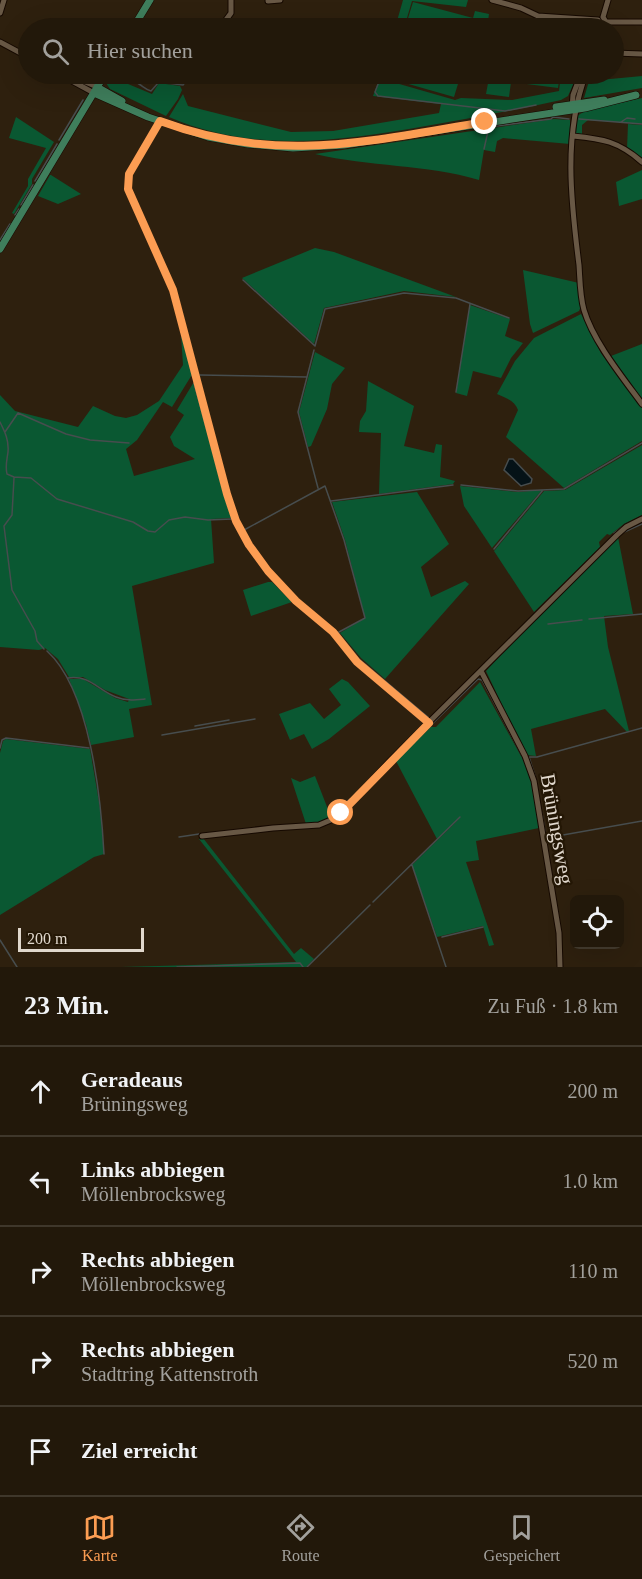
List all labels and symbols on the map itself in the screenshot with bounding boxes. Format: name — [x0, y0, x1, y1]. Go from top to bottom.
route end — [471, 108, 497, 134]
street label: Brüningsweg — [535, 772, 579, 887]
route start — [327, 799, 353, 825]
scale bar — [18, 925, 144, 953]

